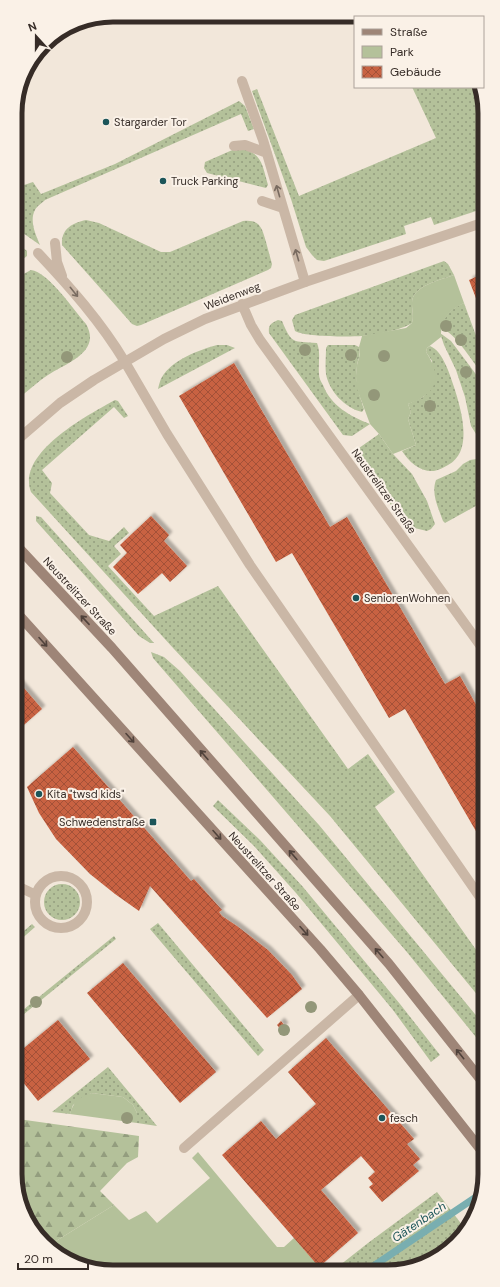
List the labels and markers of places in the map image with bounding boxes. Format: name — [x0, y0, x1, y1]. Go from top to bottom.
place label: Stargarder Tor — [114, 115, 187, 129]
marker: Stargarder Tor — [101, 117, 111, 127]
place label: Truck Parking — [171, 174, 239, 188]
marker: Truck Parking — [158, 176, 168, 186]
place label: SeniorenWohnen — [364, 591, 450, 605]
marker: SeniorenWohnen — [351, 593, 361, 603]
place label: Kita "twsd kids" — [47, 787, 124, 801]
marker: Kita "twsd kids" — [34, 789, 44, 799]
place label: Schwedenstraße — [59, 815, 145, 829]
marker: Schwedenstraße — [148, 817, 158, 827]
place label: fesch — [390, 1111, 418, 1125]
marker: fesch — [377, 1113, 387, 1123]

